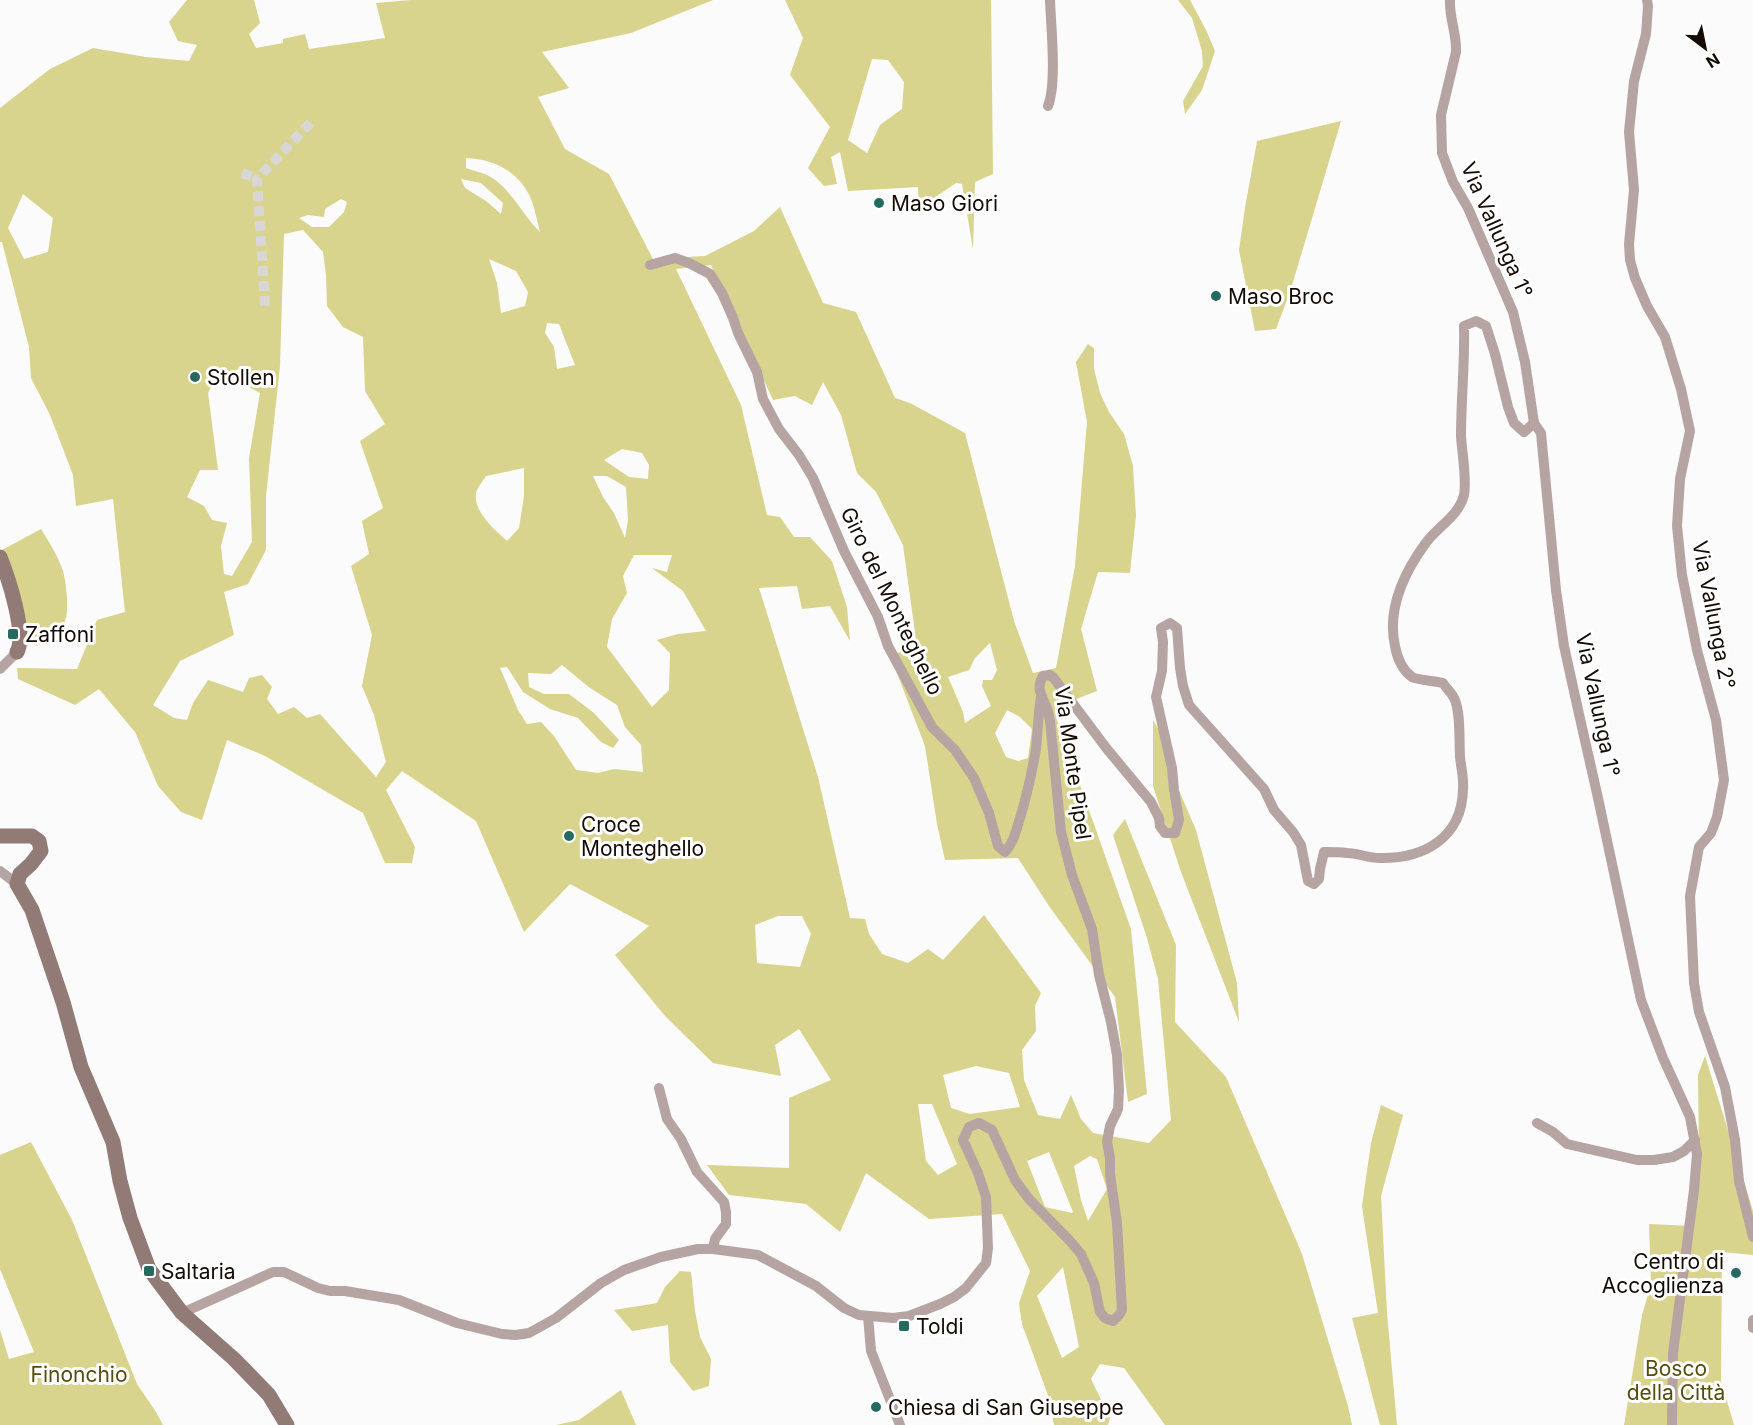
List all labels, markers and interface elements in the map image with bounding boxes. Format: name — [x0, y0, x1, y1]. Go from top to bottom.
north arrow — [1675, 18, 1735, 78]
text: N — [1702, 49, 1723, 72]
street label: Via Vallunga 1° — [1456, 158, 1538, 302]
place label: Maso Giori — [891, 191, 998, 216]
marker: Maso Giori — [872, 196, 886, 210]
place label: Maso Broc — [1228, 284, 1334, 309]
marker: Maso Broc — [1209, 289, 1223, 303]
place label: Stollen — [207, 365, 275, 390]
marker: Stollen — [188, 370, 202, 384]
street label: Giro del Monteghello — [836, 503, 948, 699]
street label: Via Vallunga 2° — [1687, 539, 1741, 691]
place label: Zaffoni — [25, 622, 94, 647]
marker: Zaffoni — [6, 627, 20, 641]
street label: Via Vallunga 1° — [1571, 631, 1625, 779]
street label: Via Monte Pipel — [1050, 685, 1096, 841]
place label: Croce Monteghello — [581, 812, 704, 861]
marker: Croce Monteghello — [562, 829, 576, 843]
place label: Centro di Accoglienza — [1602, 1249, 1724, 1298]
place label: Saltaria — [161, 1259, 236, 1284]
marker: Saltaria — [142, 1264, 156, 1278]
marker: Centro di Accoglienza — [1729, 1266, 1743, 1280]
place label: Toldi — [916, 1314, 964, 1339]
marker: Toldi — [897, 1319, 911, 1333]
park label: Bosco della Città — [1627, 1356, 1725, 1405]
park label: Finonchio — [31, 1362, 127, 1387]
place label: Chiesa di San Giuseppe — [888, 1395, 1124, 1420]
marker: Chiesa di San Giuseppe — [869, 1400, 883, 1414]

